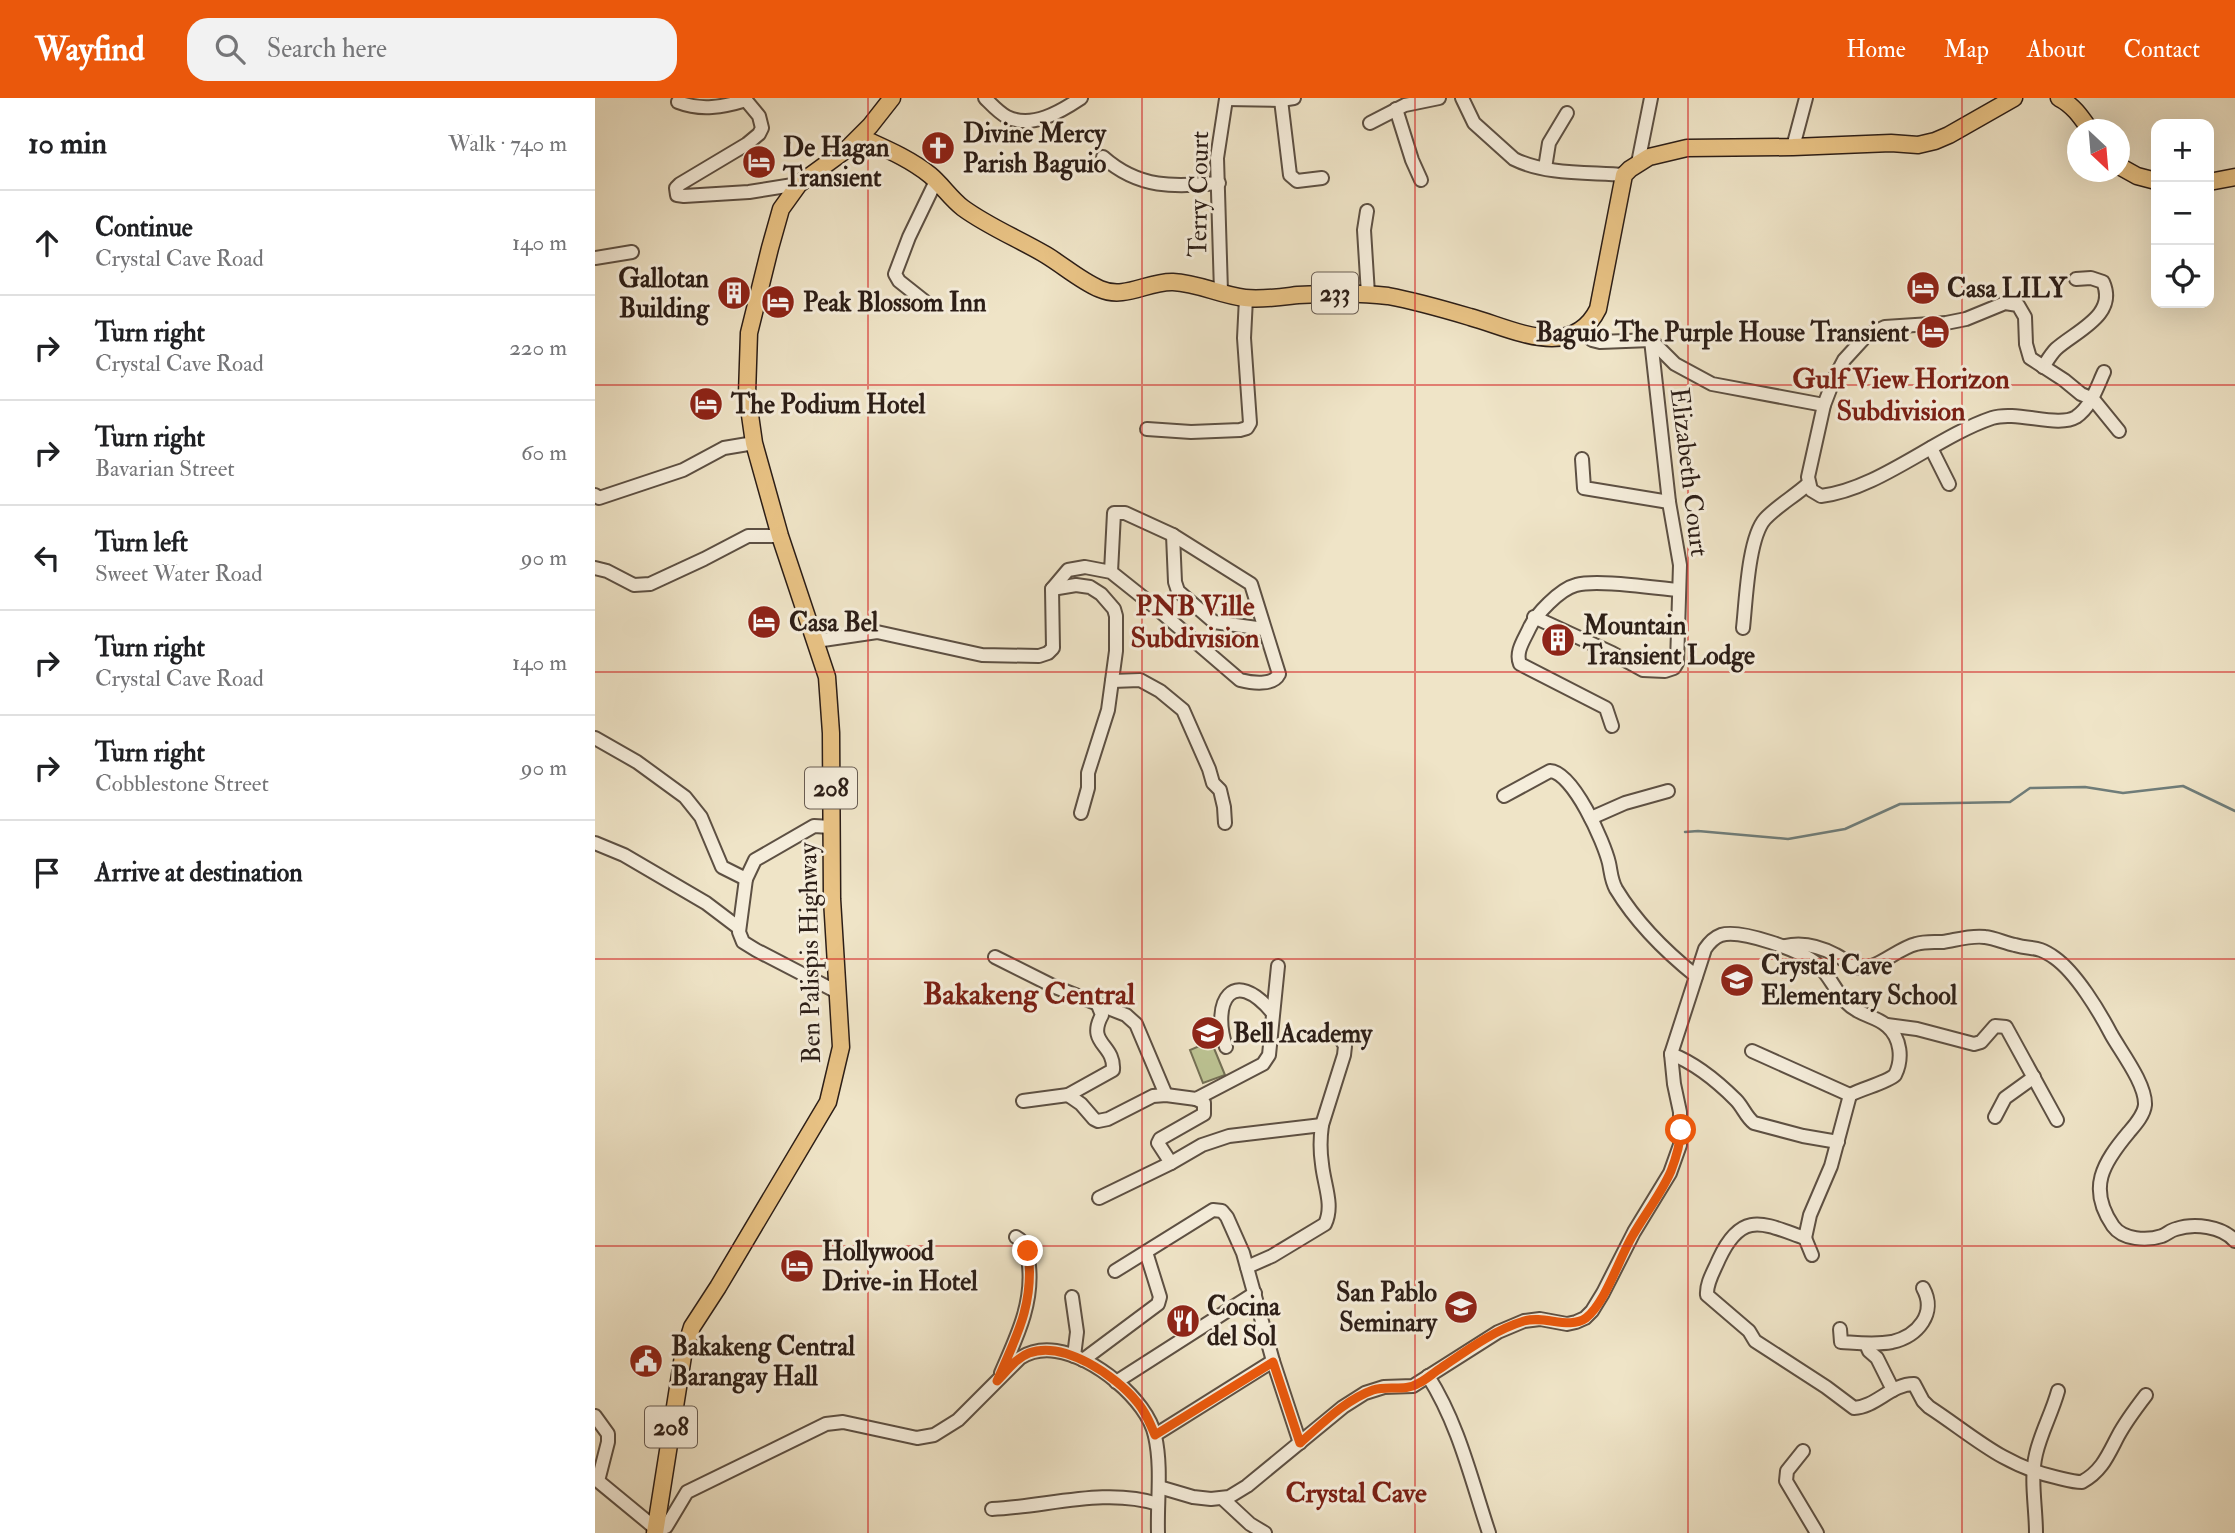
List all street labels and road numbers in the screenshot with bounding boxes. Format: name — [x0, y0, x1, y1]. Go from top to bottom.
street label: Terry Court — [1182, 131, 1216, 257]
road number: 233 — [1312, 272, 1358, 314]
street label: Elizabeth Court — [1663, 386, 1715, 558]
road number: 208 — [805, 768, 857, 808]
street label: Ben Palispis Highway — [792, 842, 829, 1064]
road number: 208 — [645, 1406, 697, 1448]

